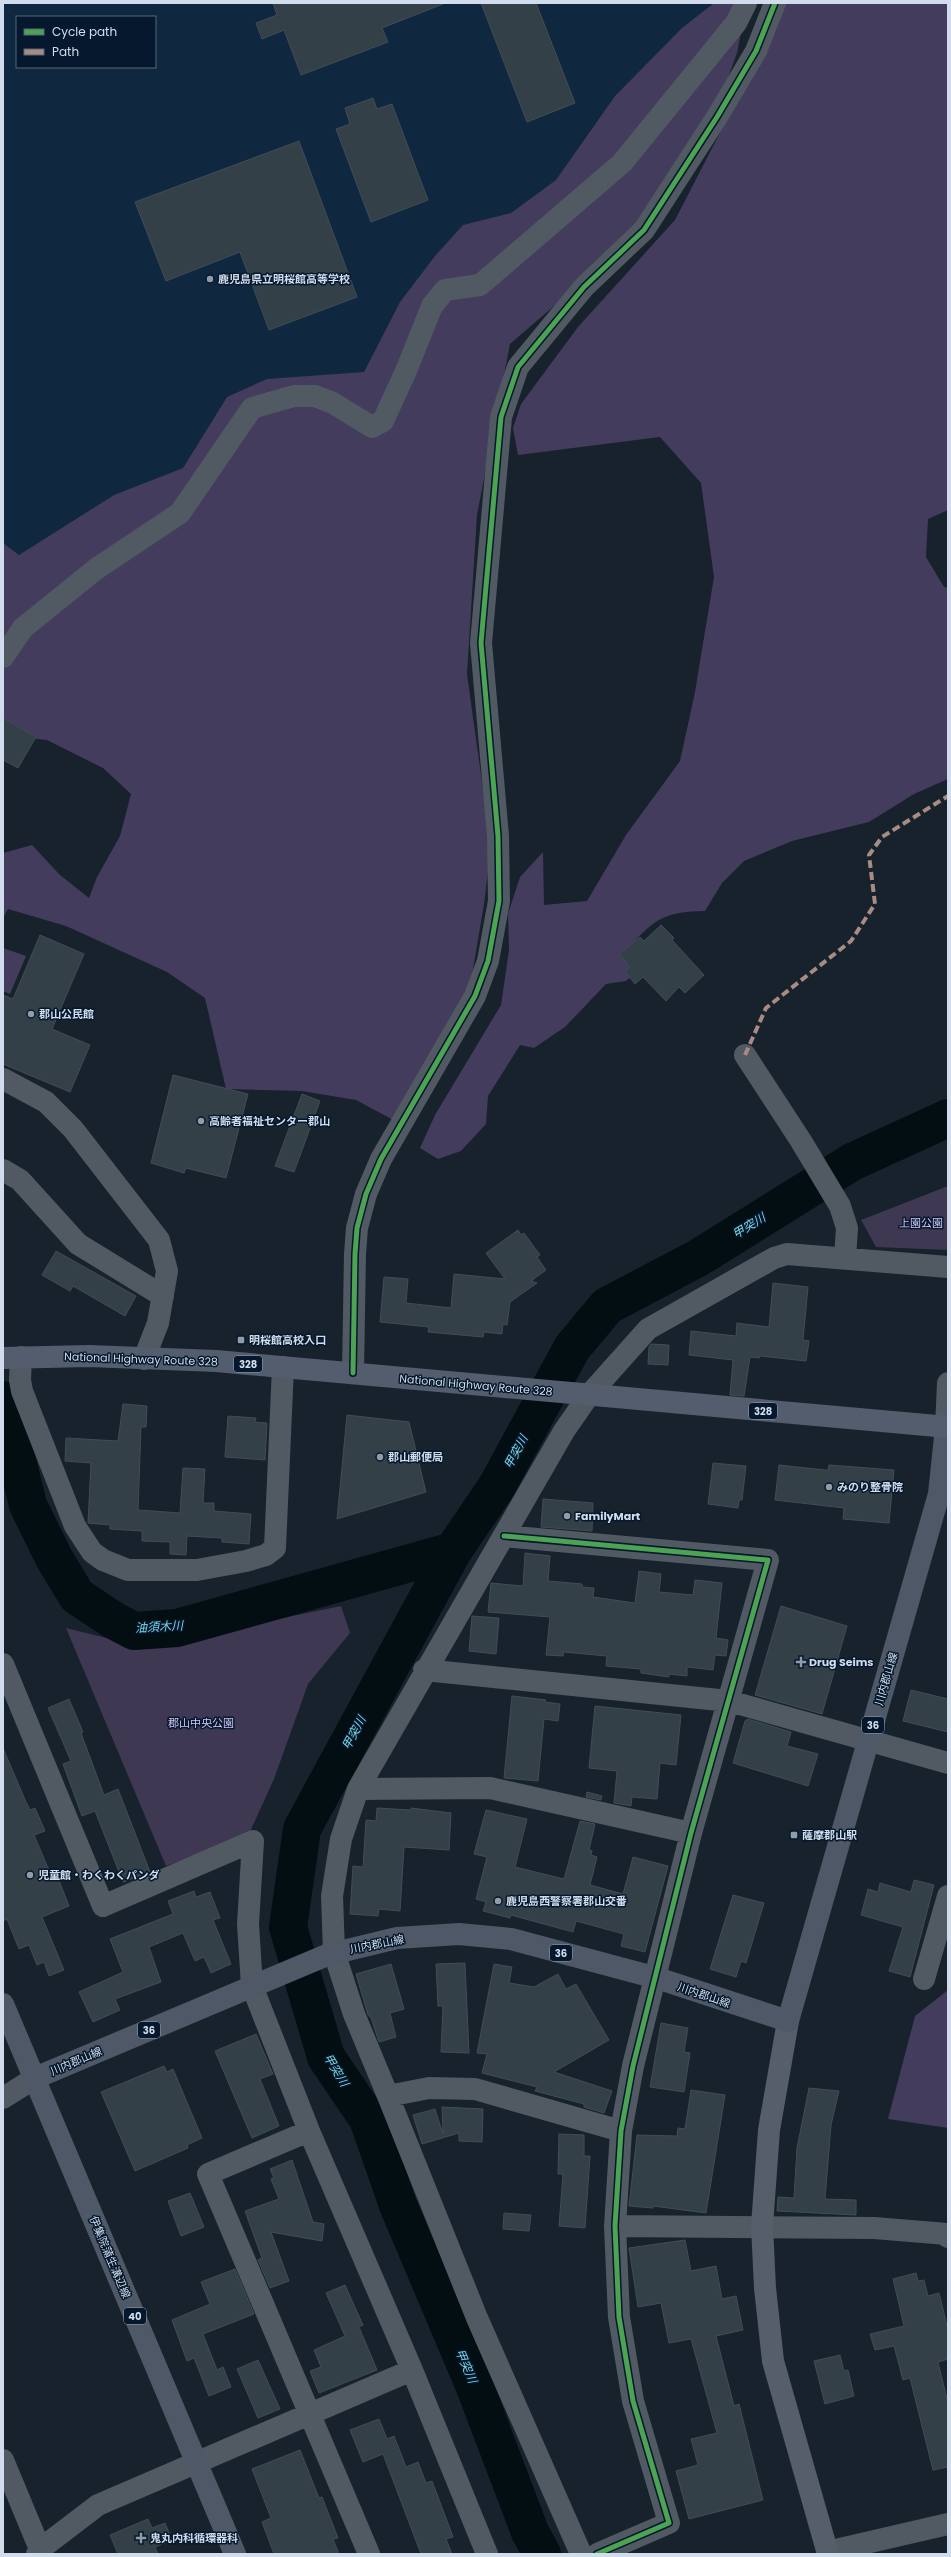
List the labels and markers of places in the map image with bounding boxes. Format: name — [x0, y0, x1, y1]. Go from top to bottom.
place label: 鹿児島県立明桜館高等学校 — [218, 271, 350, 287]
marker: 鹿児島県立明桜館高等学校 — [205, 274, 215, 284]
place label: 郡山公民館 — [39, 1006, 94, 1022]
marker: 郡山公民館 — [26, 1009, 36, 1019]
place label: 高齢者福祉センター郡山 — [209, 1113, 330, 1129]
marker: 高齢者福祉センター郡山 — [196, 1116, 206, 1126]
place label: 明桜館高校入口 — [249, 1332, 326, 1348]
marker: 明桜館高校入口 — [236, 1335, 246, 1345]
place label: 郡山郵便局 — [388, 1449, 443, 1465]
marker: 郡山郵便局 — [375, 1452, 385, 1462]
place label: みのり整骨院 — [837, 1479, 903, 1495]
marker: みのり整骨院 — [824, 1482, 834, 1492]
place label: FamilyMart — [575, 1508, 641, 1524]
marker: FamilyMart — [562, 1511, 572, 1521]
place label: Drug Seims — [809, 1654, 874, 1670]
marker: Drug Seims — [796, 1657, 806, 1667]
place label: 薩摩郡山駅 — [802, 1827, 857, 1843]
marker: 薩摩郡山駅 — [789, 1830, 799, 1840]
place label: 児童館・わくわくパンダ — [38, 1867, 160, 1883]
marker: 児童館・わくわくパンダ — [25, 1870, 35, 1880]
place label: 鹿児島西警察署郡山交番 — [506, 1893, 627, 1909]
marker: 鹿児島西警察署郡山交番 — [493, 1896, 503, 1906]
place label: 鬼丸内科循環器科 — [150, 2530, 238, 2546]
marker: 鬼丸内科循環器科 — [135, 2532, 147, 2544]

